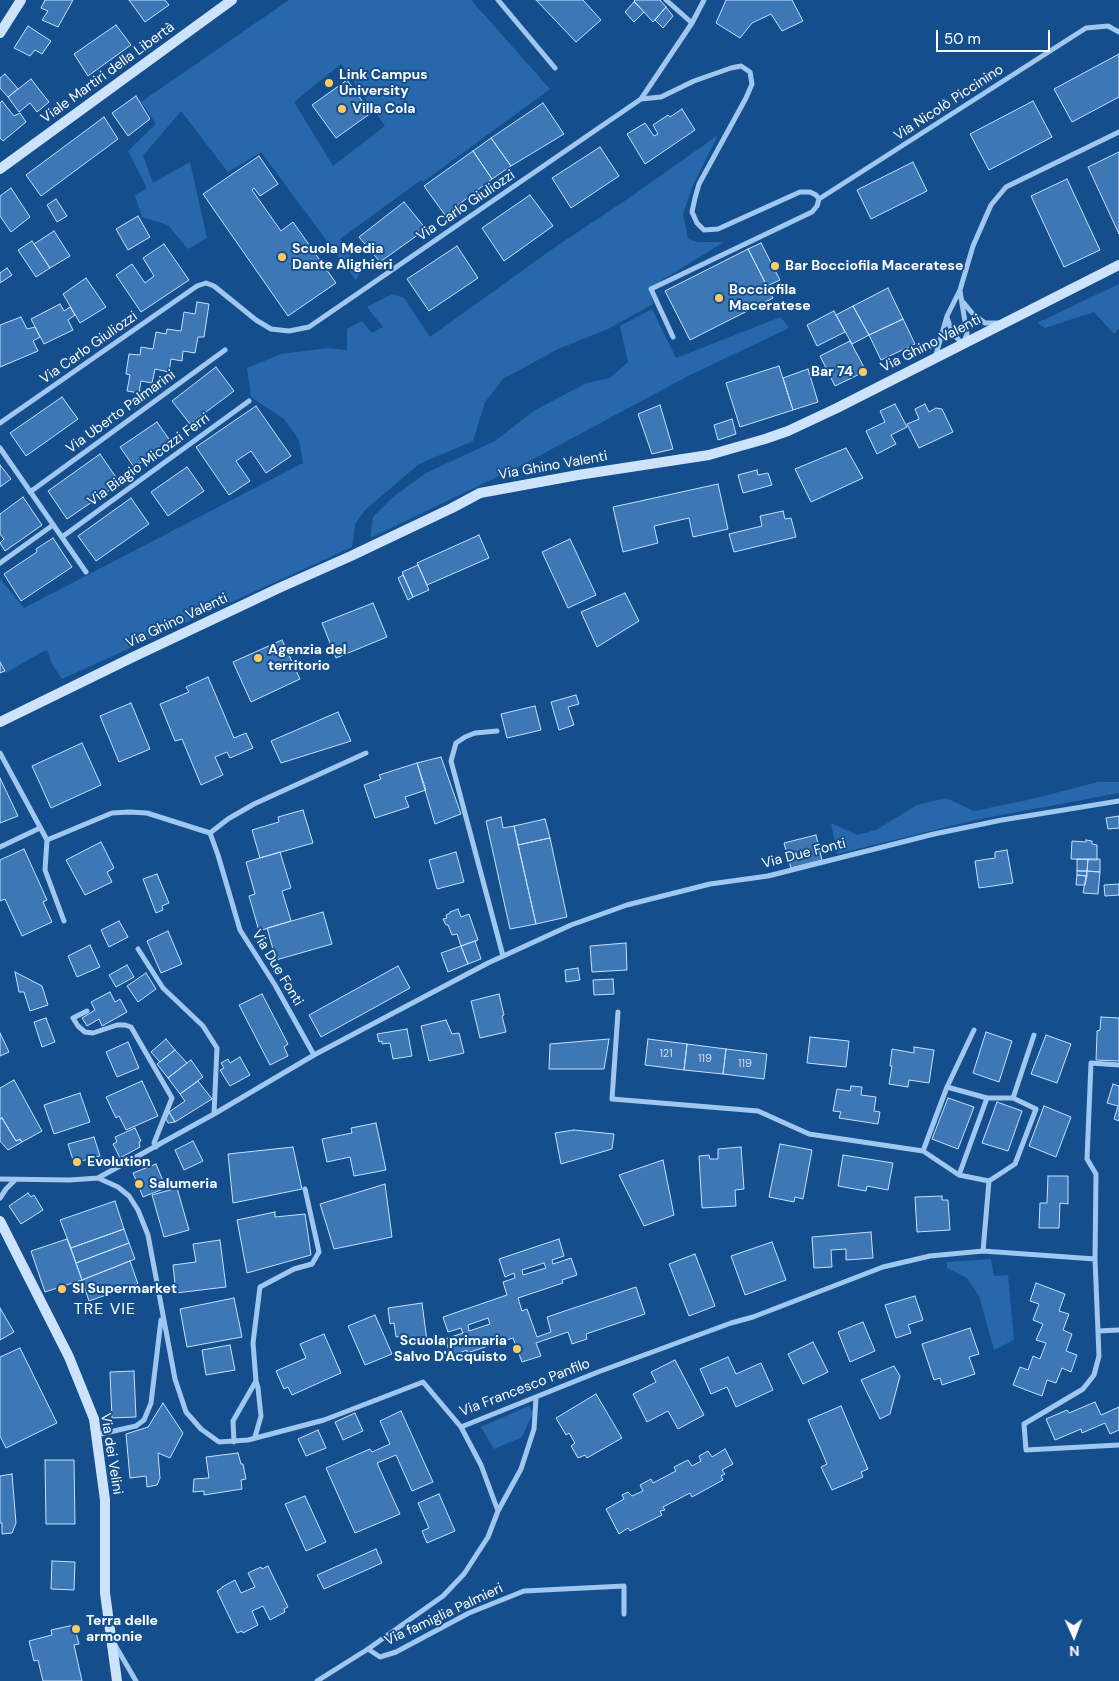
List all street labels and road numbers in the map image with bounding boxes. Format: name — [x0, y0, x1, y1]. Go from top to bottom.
street label: Viale Martiri della Libertà — [38, 19, 178, 127]
street label: Via Nicolò Piccinino — [891, 61, 1007, 145]
street label: Via Carlo Giuliozzi — [414, 167, 518, 245]
street label: Via Carlo Giuliozzi — [37, 308, 141, 388]
street label: Via Ghino Valenti — [878, 311, 984, 377]
street label: Via Uberto Palmarini — [63, 367, 179, 457]
street label: Via Biagio Micozzi Ferri — [85, 410, 213, 510]
street label: Via Ghino Valenti — [497, 448, 609, 484]
street label: Via Ghino Valenti — [123, 590, 231, 652]
street label: Via Due Fonti — [760, 835, 848, 873]
street label: Via Due Fonti — [248, 927, 306, 1009]
street label: Via Francesco Panfilo — [457, 1355, 593, 1421]
street label: Via dei Velini — [96, 1412, 126, 1496]
street label: Via famiglia Palmieri — [382, 1580, 506, 1650]

